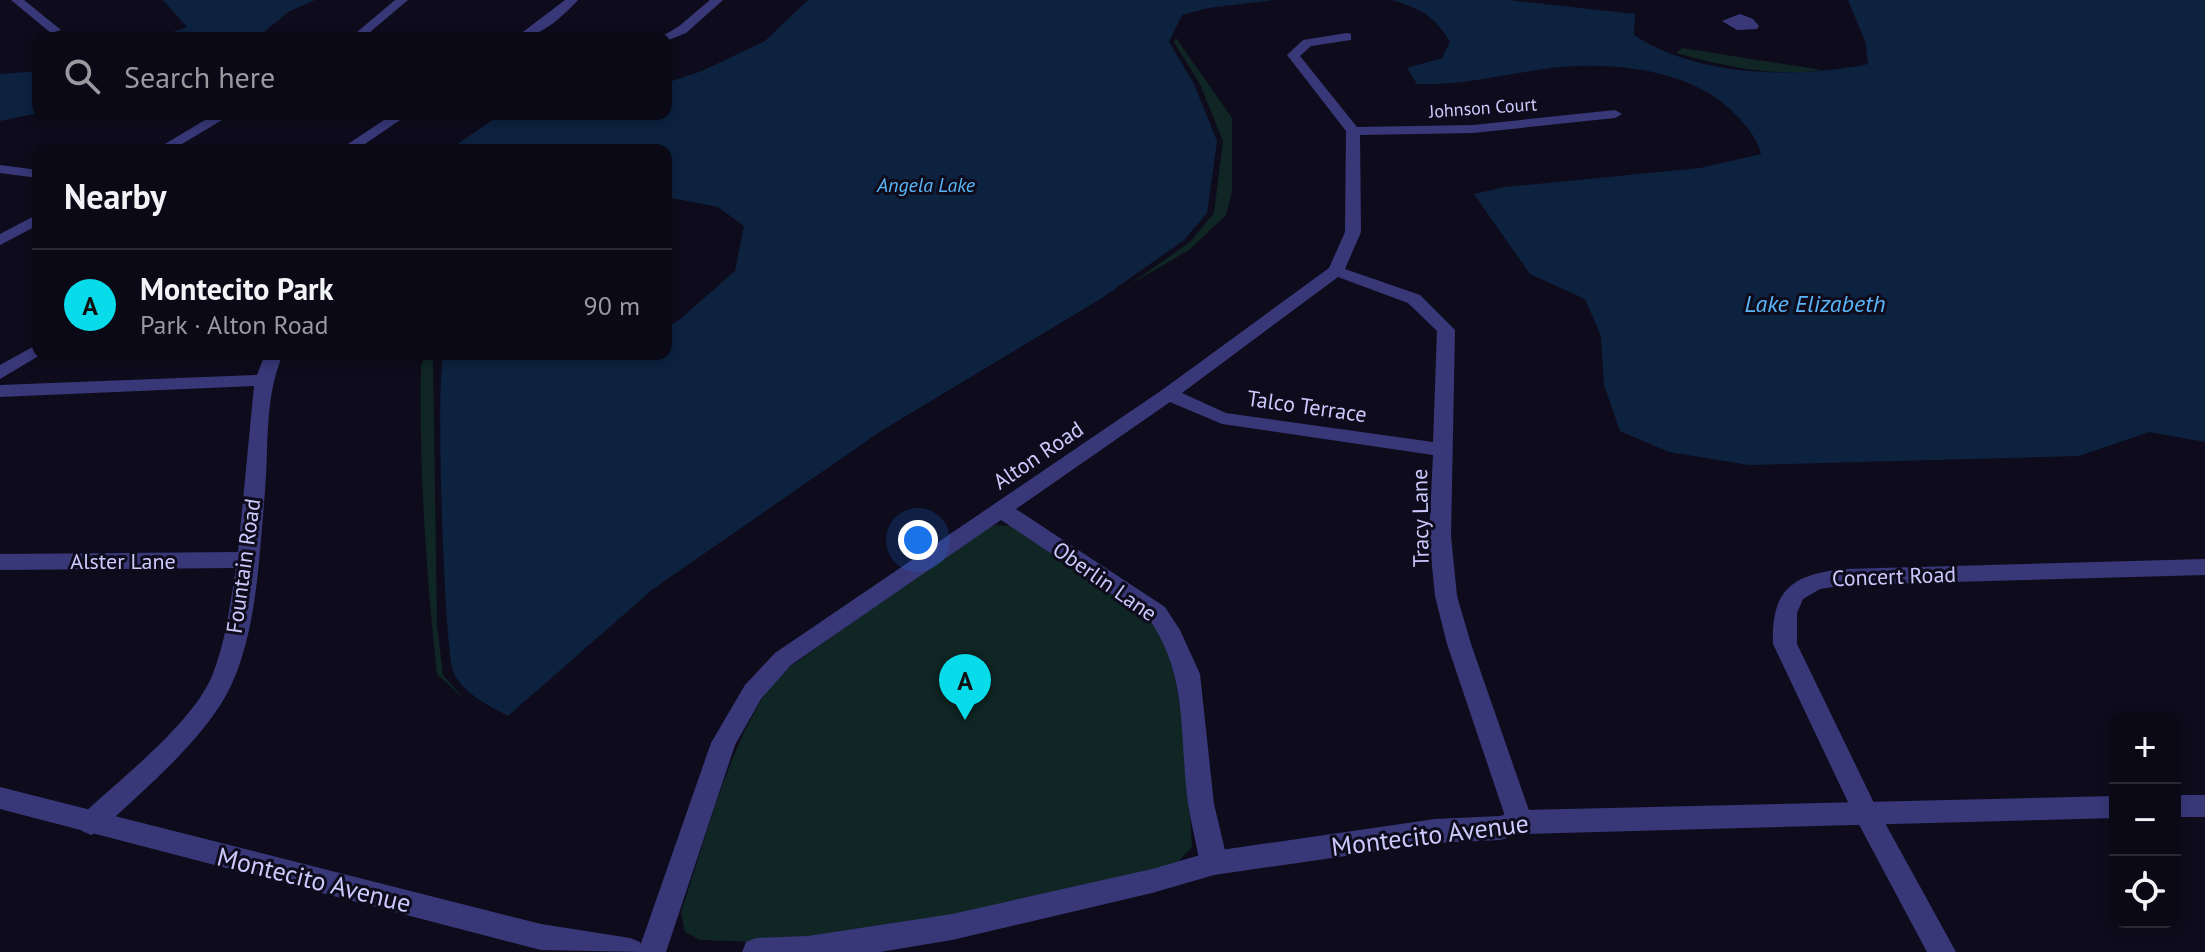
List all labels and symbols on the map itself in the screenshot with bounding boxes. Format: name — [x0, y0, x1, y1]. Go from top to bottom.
street label: Johnson Court — [1427, 92, 1538, 123]
water label: Angela Lake — [876, 172, 976, 198]
water label: Lake Elizabeth — [1745, 288, 1885, 319]
street label: Talco Terrace — [1245, 384, 1369, 428]
street label: Alton Road — [988, 415, 1088, 495]
street label: Tracy Lane — [1405, 469, 1435, 567]
street label: Fountain Road — [220, 497, 266, 635]
your location — [898, 520, 938, 560]
street label: Oberlin Lane — [1047, 535, 1163, 627]
street label: Alster Lane — [70, 547, 176, 575]
street label: Concert Road — [1831, 560, 1957, 592]
pin: A — [939, 654, 991, 720]
street label: Montecito Avenue — [1329, 806, 1531, 863]
street label: Montecito Avenue — [214, 839, 414, 920]

